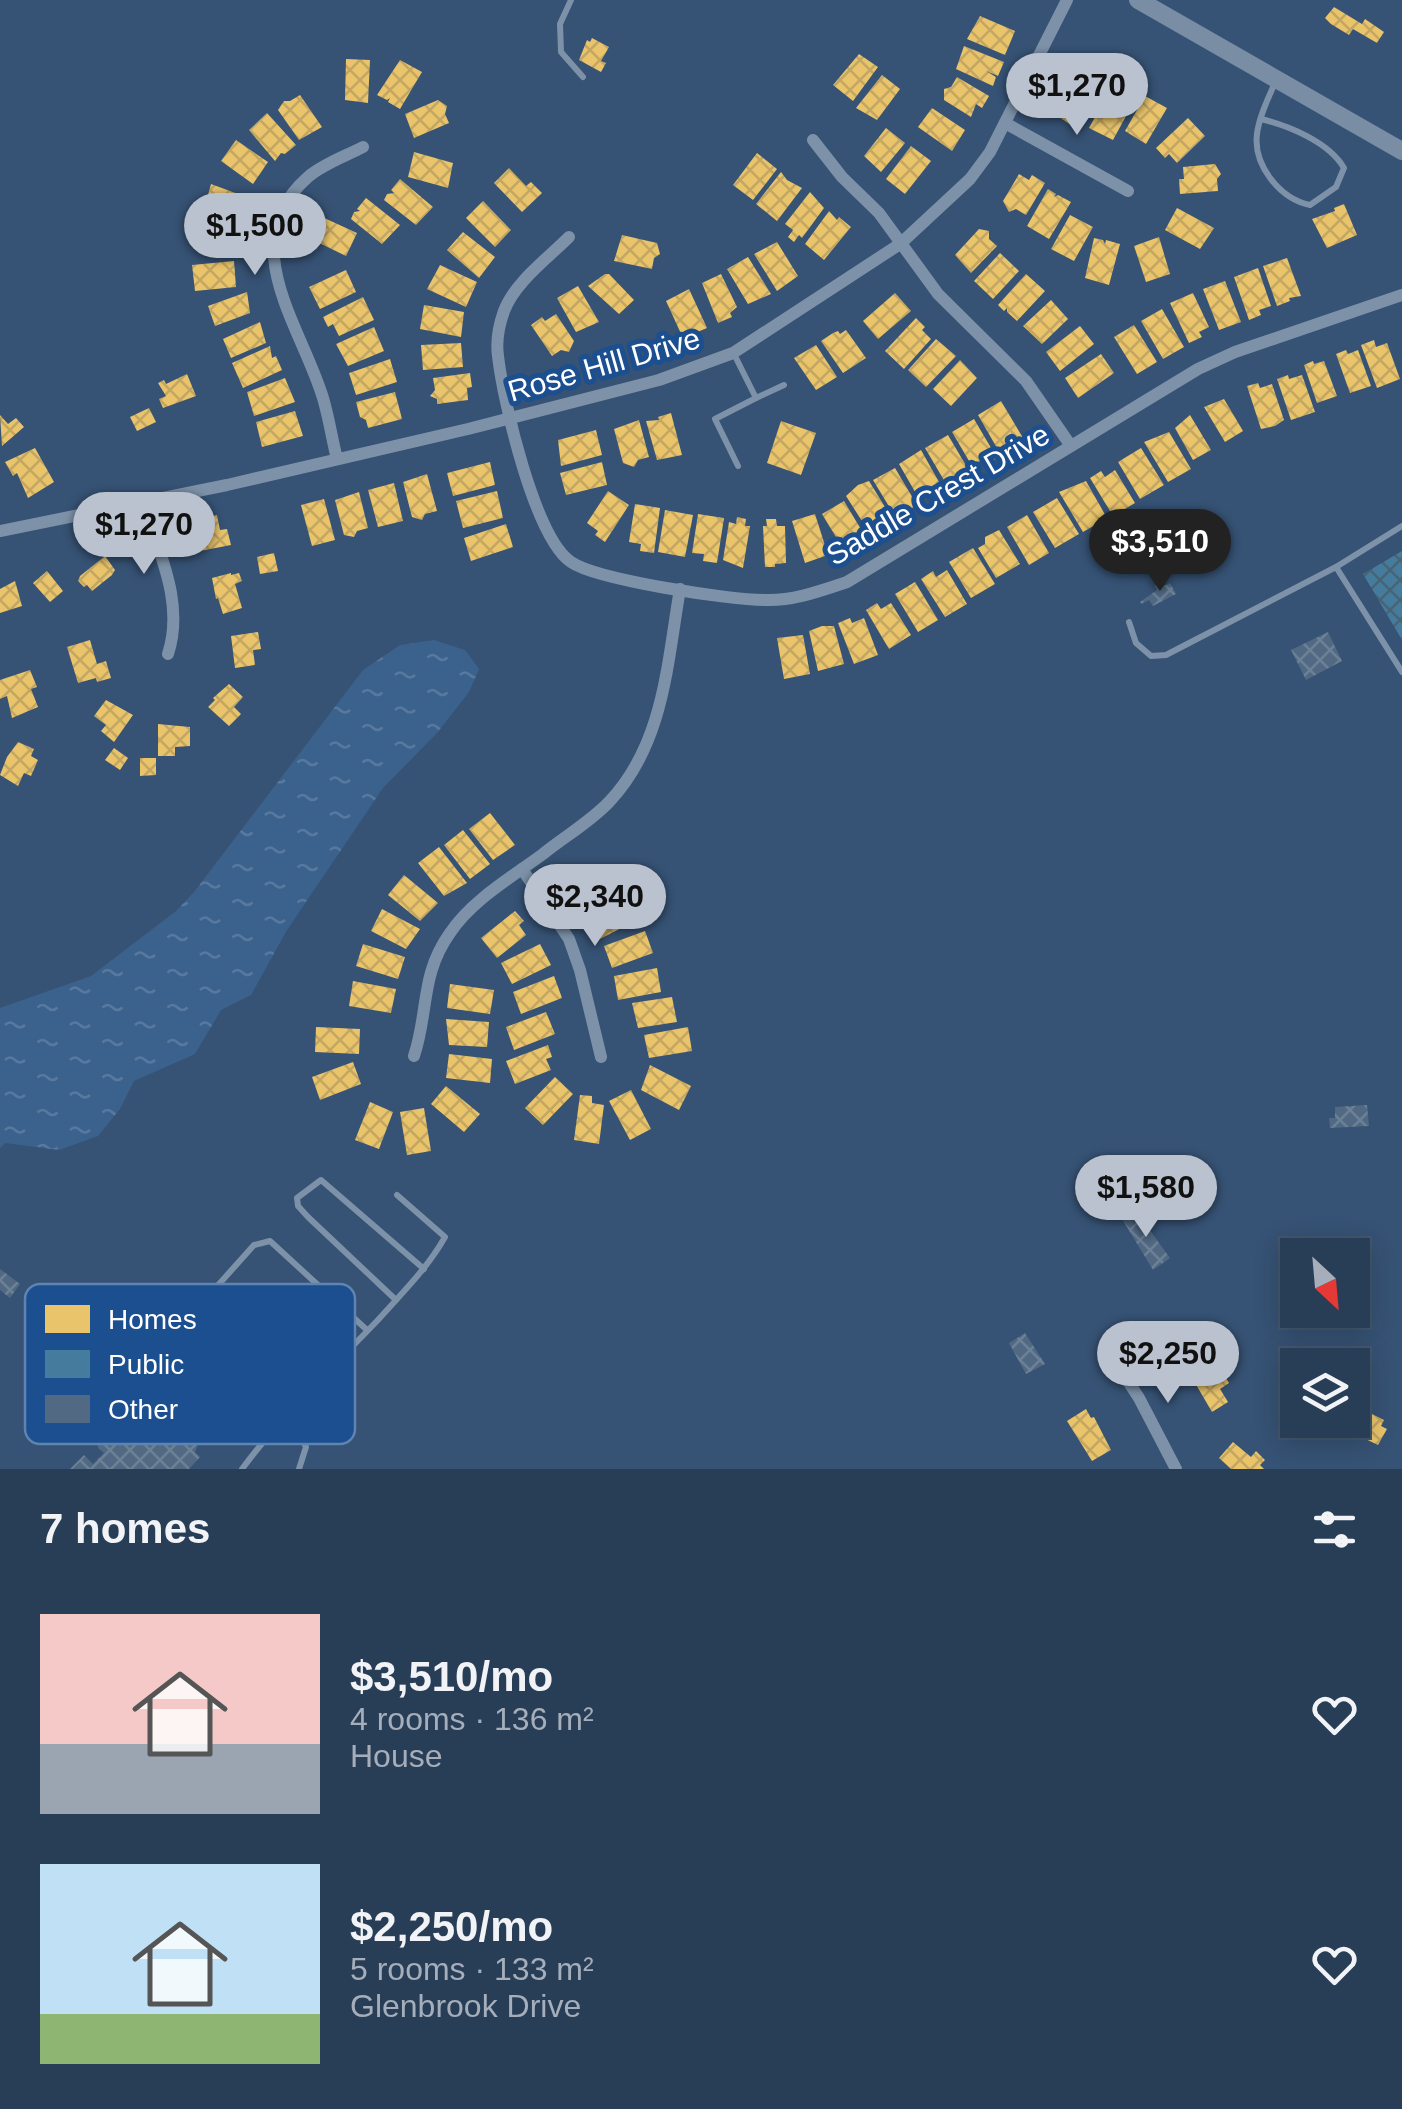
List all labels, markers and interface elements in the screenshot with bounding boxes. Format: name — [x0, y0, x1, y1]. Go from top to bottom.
pin: $1,270 — [996, 53, 1158, 138]
text: $1,270 — [1028, 67, 1126, 103]
pin: $1,500 — [174, 193, 336, 278]
text: $1,500 — [206, 207, 304, 243]
street label: Rose Hill Drive — [504, 321, 704, 408]
street label: Saddle Crest Drive — [820, 417, 1055, 572]
pin: $1,270 — [63, 492, 225, 577]
text: $1,270 — [95, 506, 193, 542]
pin: $3,510 — [1079, 509, 1241, 594]
text: $3,510 — [1111, 523, 1209, 559]
pin: $2,340 — [514, 864, 676, 949]
text: $2,340 — [546, 878, 644, 914]
pin: $1,580 — [1065, 1155, 1227, 1240]
text: $1,580 — [1097, 1169, 1195, 1205]
north arrow — [1280, 1238, 1370, 1328]
map controls — [1280, 1238, 1370, 1438]
legend — [25, 1284, 355, 1444]
text: Homes — [108, 1304, 197, 1335]
pin: $2,250 — [1087, 1321, 1249, 1406]
text: $2,250 — [1119, 1335, 1217, 1371]
button: layers — [1280, 1348, 1370, 1438]
text: Public — [108, 1349, 184, 1380]
text: Other — [108, 1394, 178, 1425]
icon: filters — [1307, 1502, 1362, 1557]
text: 7 homes — [40, 1505, 210, 1552]
text: $3,510/mo — [350, 1653, 553, 1700]
icon: home — [120, 1654, 240, 1774]
icon: heart — [1307, 1687, 1362, 1742]
text: 4 rooms · 136 m² — [350, 1701, 594, 1737]
text: House — [350, 1738, 443, 1774]
text: $2,250/mo — [350, 1903, 553, 1950]
icon: home — [120, 1904, 240, 2024]
icon: heart — [1307, 1937, 1362, 1992]
text: 5 rooms · 133 m² — [350, 1951, 594, 1987]
text: Glenbrook Drive — [350, 1988, 581, 2024]

